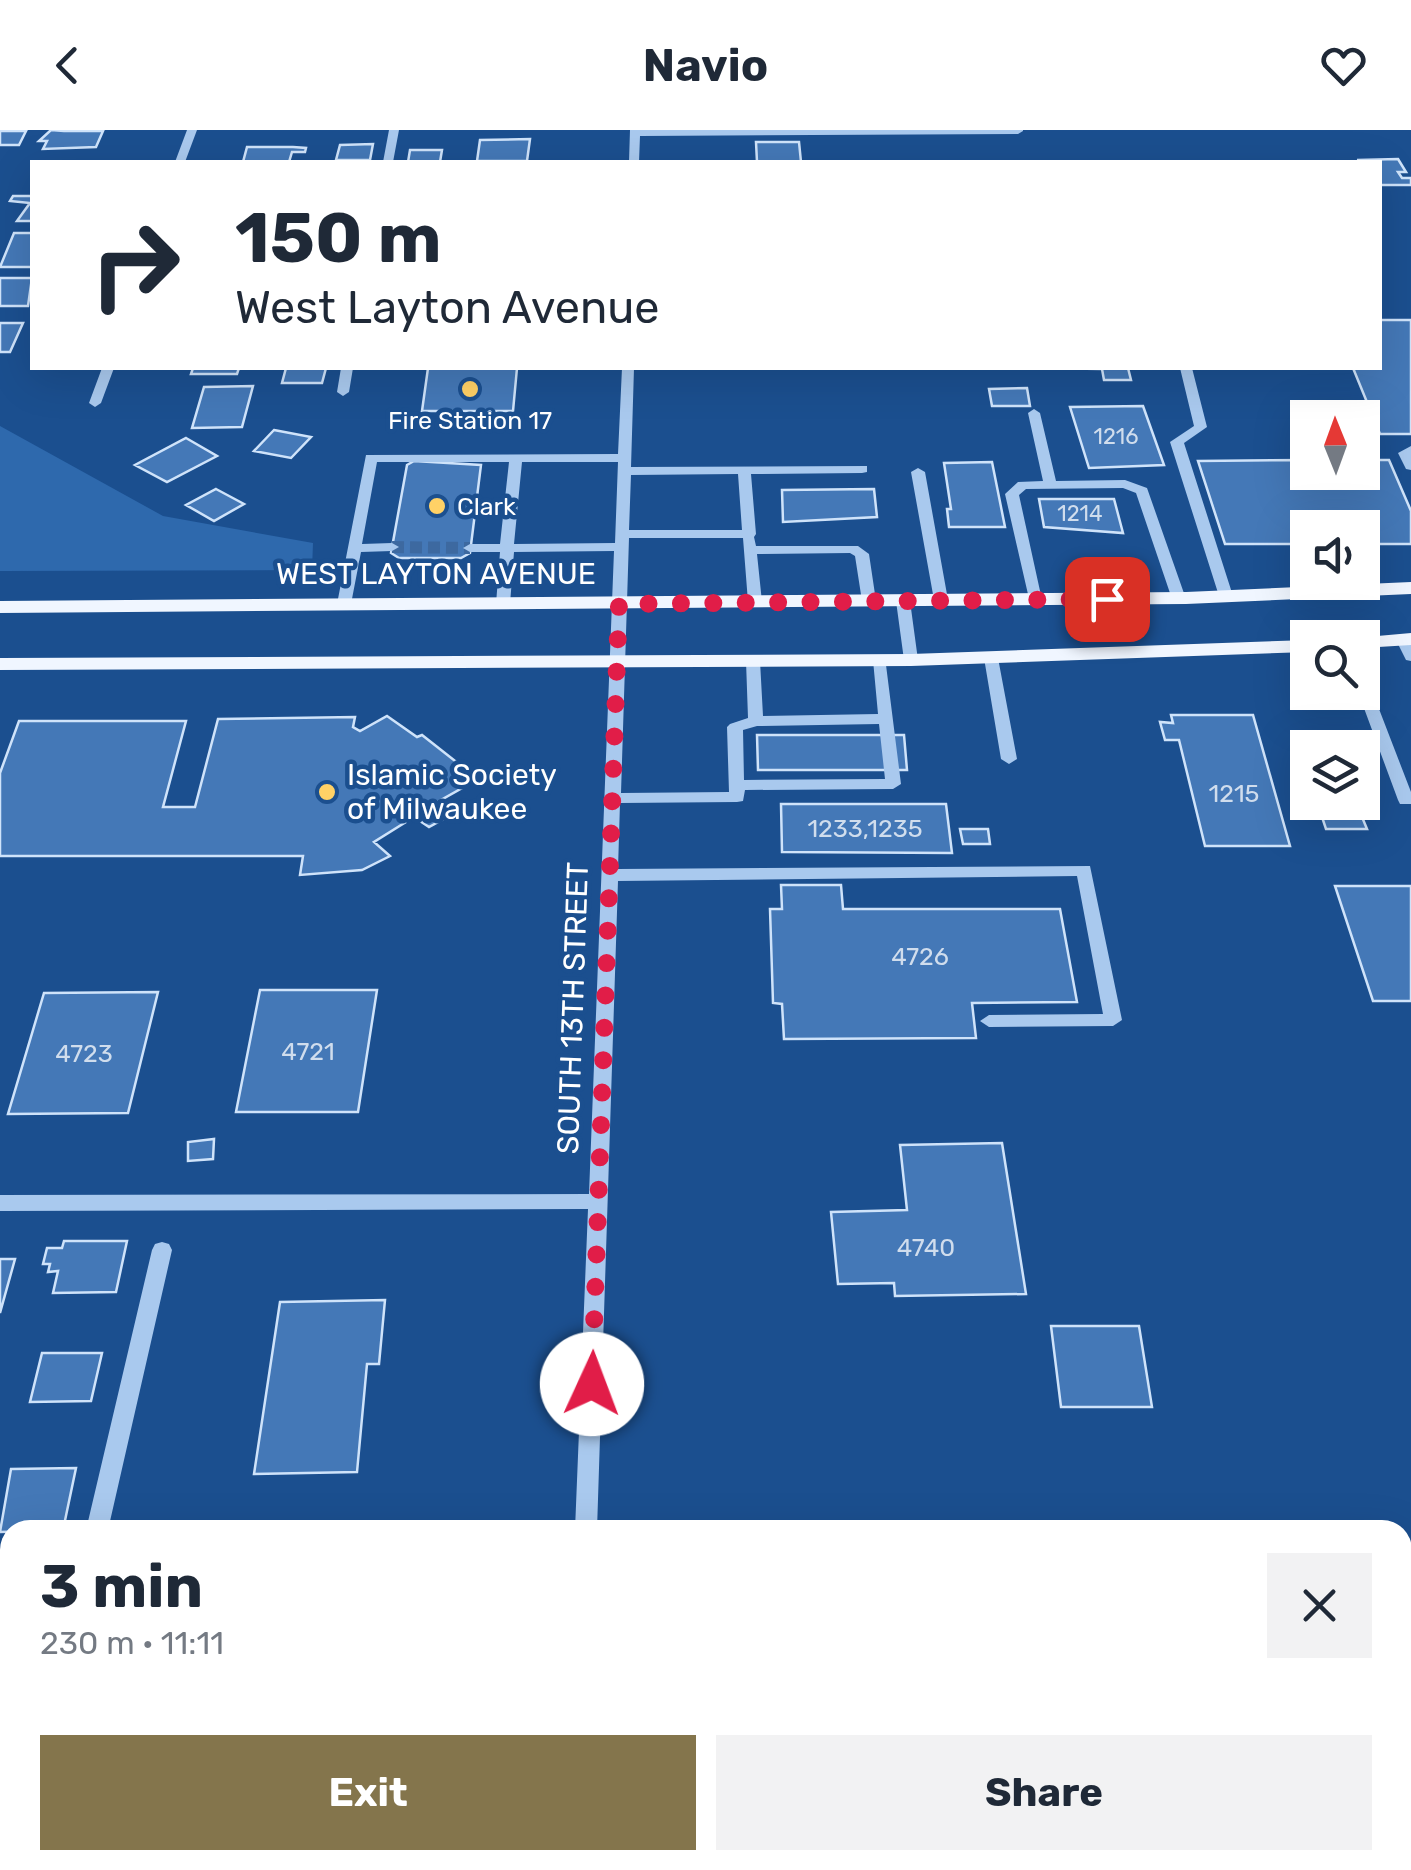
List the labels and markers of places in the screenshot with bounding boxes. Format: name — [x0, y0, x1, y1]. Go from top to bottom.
marker: Fire Station 17 — [459, 378, 481, 400]
place label: Fire Station 17 — [388, 406, 552, 435]
place label: Clark — [457, 492, 516, 521]
marker: Clark — [426, 495, 448, 517]
pin — [1065, 557, 1150, 642]
place label: Islamic Society of Milwaukee — [347, 757, 557, 827]
marker: Islamic Society of Milwaukee — [316, 781, 338, 803]

